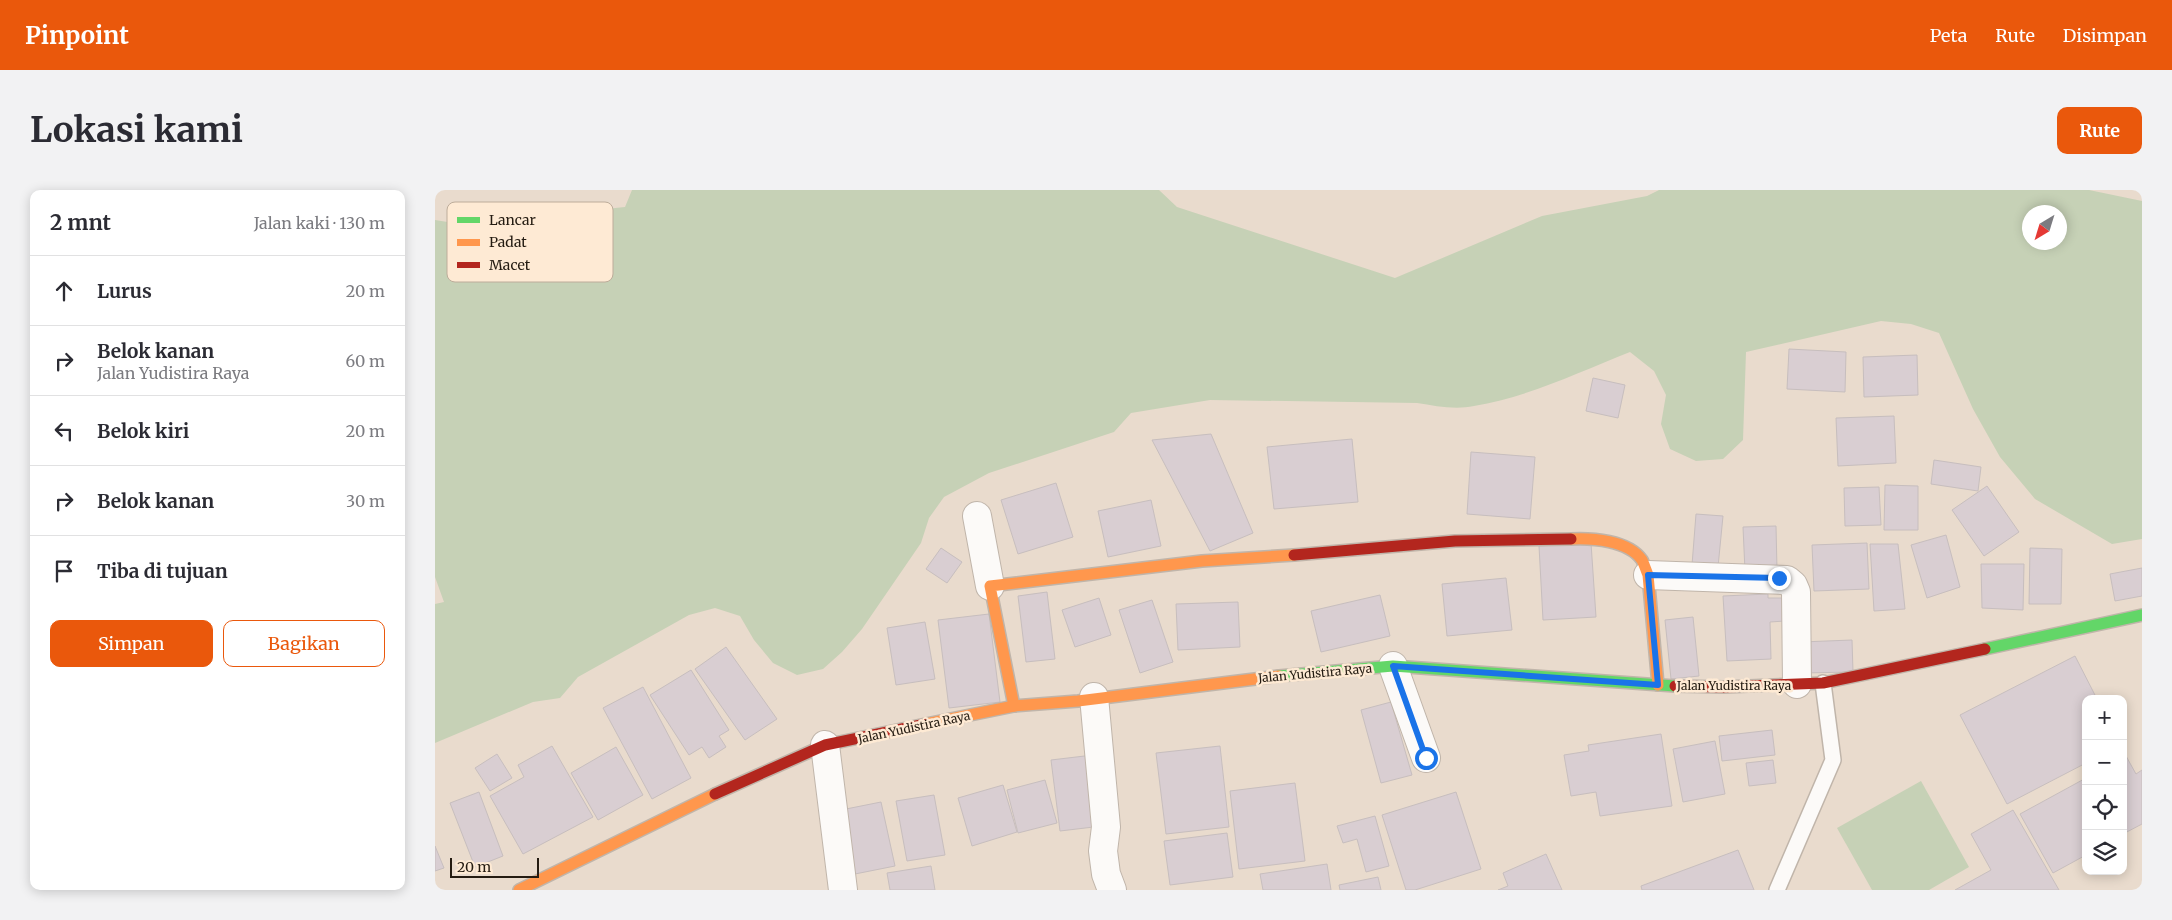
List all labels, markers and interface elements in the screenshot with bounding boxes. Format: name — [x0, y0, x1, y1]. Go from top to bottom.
text: Pinpoint — [25, 20, 129, 51]
text: Peta — [1930, 24, 1967, 47]
text: Rute — [1995, 24, 2035, 47]
text: Disimpan — [2063, 24, 2147, 47]
button: Rute — [2057, 107, 2142, 154]
text: Lokasi kami — [30, 108, 243, 152]
legend — [447, 202, 613, 282]
north arrow — [2022, 205, 2067, 250]
text: 2 mnt — [50, 209, 111, 236]
text: Lancar — [489, 211, 536, 229]
text: Jalan kaki · 130 m — [254, 213, 385, 233]
text: Padat — [489, 233, 527, 251]
text: Macet — [489, 256, 531, 274]
icon: ahead — [50, 277, 78, 305]
text: Lurus — [97, 279, 152, 303]
text: 20 m — [346, 281, 385, 301]
text: Belok kanan — [97, 339, 214, 363]
icon: right — [50, 347, 78, 375]
text: 60 m — [345, 351, 385, 371]
text: Jalan Yudistira Raya — [97, 363, 249, 383]
icon: left — [50, 417, 78, 445]
text: Belok kiri — [97, 419, 189, 443]
text: 20 m — [346, 421, 385, 441]
icon: right — [50, 487, 78, 515]
text: Belok kanan — [97, 489, 214, 513]
text: 30 m — [346, 491, 385, 511]
icon: arrive — [50, 557, 78, 585]
text: Tiba di tujuan — [97, 559, 228, 583]
route end — [1768, 567, 1791, 590]
button: Simpan — [50, 620, 213, 667]
button: Bagikan — [223, 620, 385, 667]
street label: Jalan Yudistira Raya — [1256, 660, 1373, 686]
street label: Jalan Yudistira Raya — [1676, 678, 1792, 693]
map controls — [2082, 695, 2127, 875]
button: + — [2082, 695, 2127, 740]
street label: Jalan Yudistira Raya — [856, 708, 972, 746]
button: − — [2082, 740, 2127, 785]
route start — [1415, 747, 1438, 770]
button: locate — [2082, 785, 2127, 830]
button: layers — [2082, 830, 2127, 875]
scale bar — [450, 855, 539, 878]
text: 20 m — [457, 858, 491, 876]

